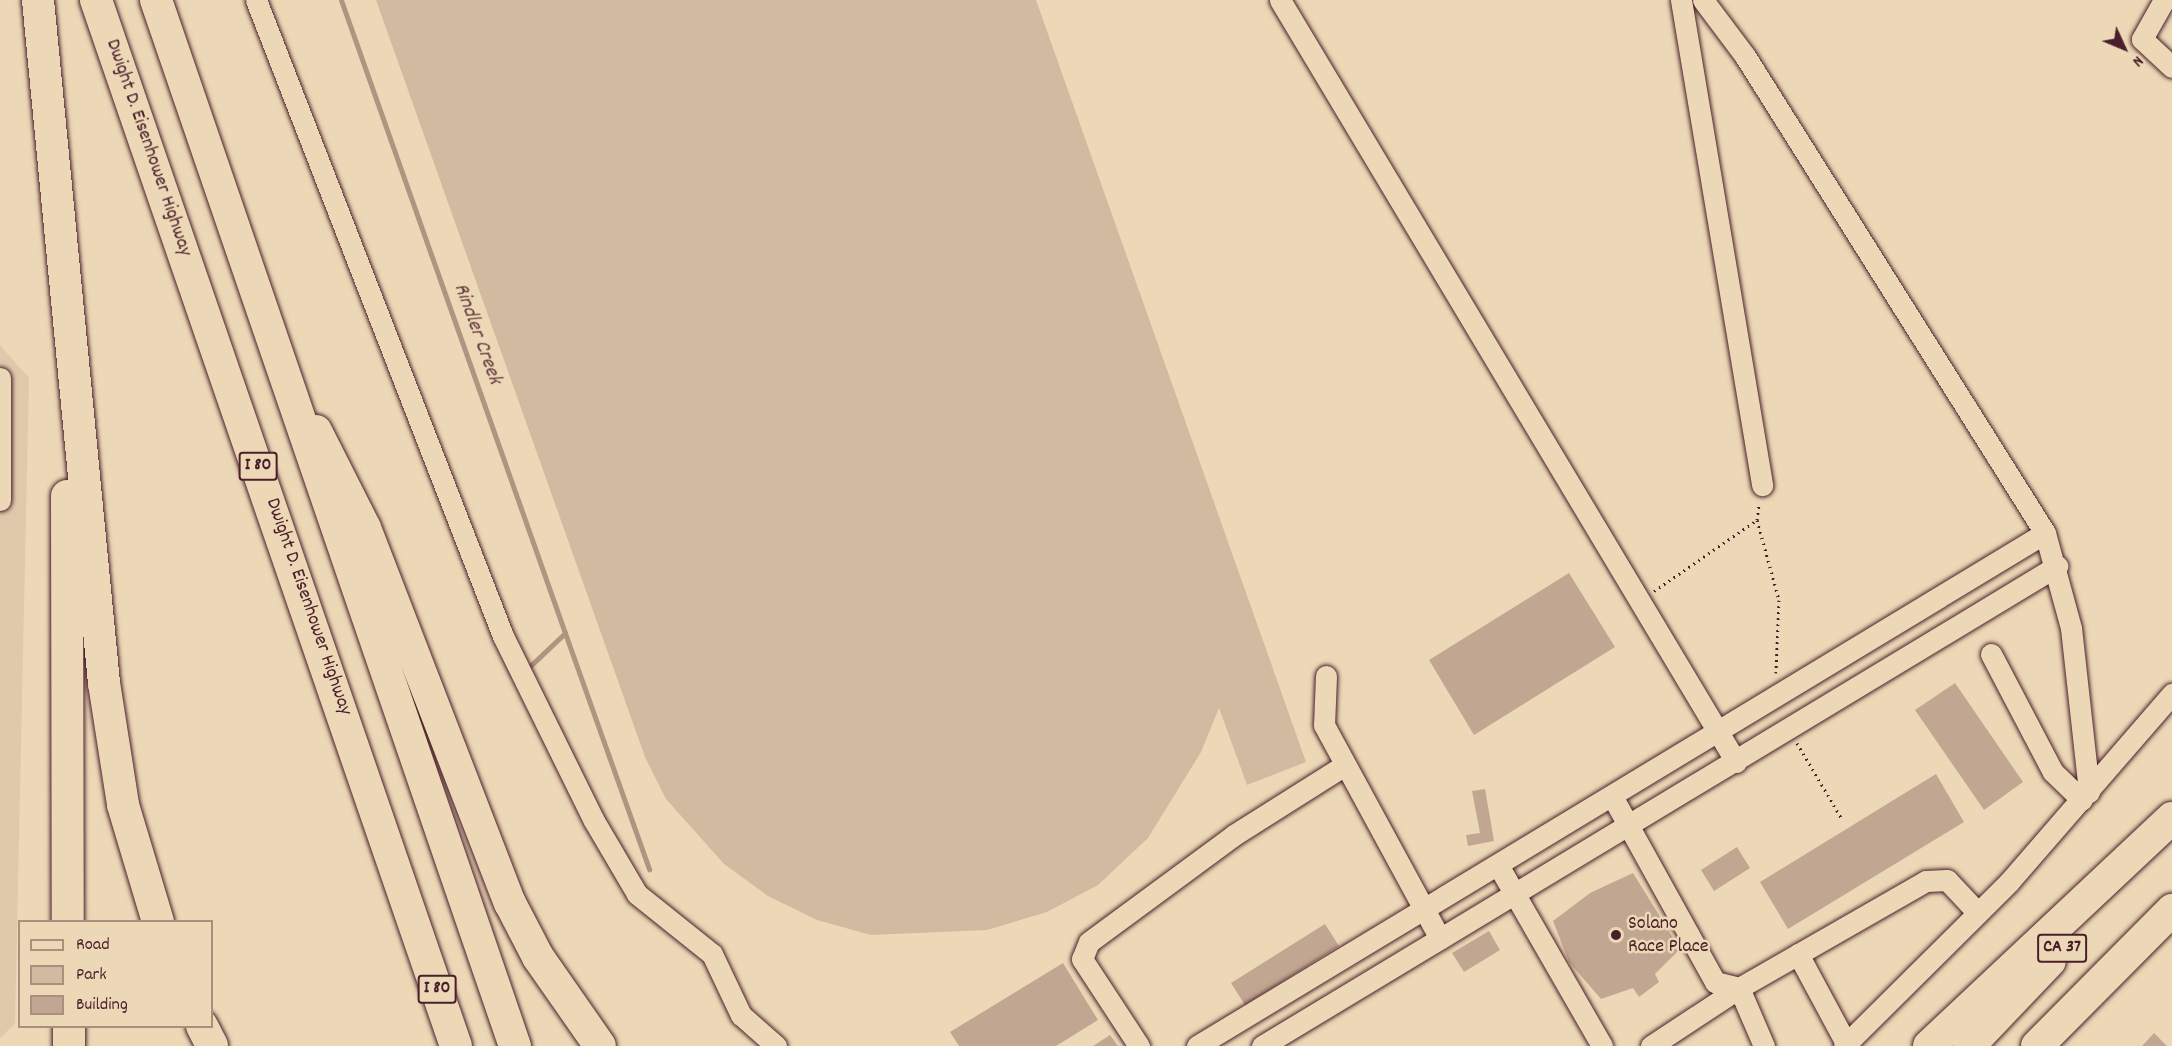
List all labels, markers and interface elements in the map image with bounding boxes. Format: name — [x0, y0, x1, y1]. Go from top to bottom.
north arrow — [2094, 18, 2154, 78]
street label: Dwight D. Eisenhower Highway — [100, 36, 196, 260]
text: N — [2126, 50, 2148, 72]
water label: Rindler Creek — [447, 280, 507, 388]
road number: I 80 — [238, 451, 278, 481]
street label: Dwight D. Eisenhower Highway — [260, 495, 356, 719]
place label: Solano Race Place — [1628, 912, 1709, 959]
legend — [18, 920, 213, 1028]
marker: Solano Race Place — [1609, 928, 1623, 942]
text: Road — [76, 933, 110, 958]
road number: CA 37 — [2036, 933, 2088, 963]
text: Park — [76, 963, 107, 988]
road number: I 80 — [418, 974, 456, 1004]
text: Building — [76, 993, 128, 1018]

